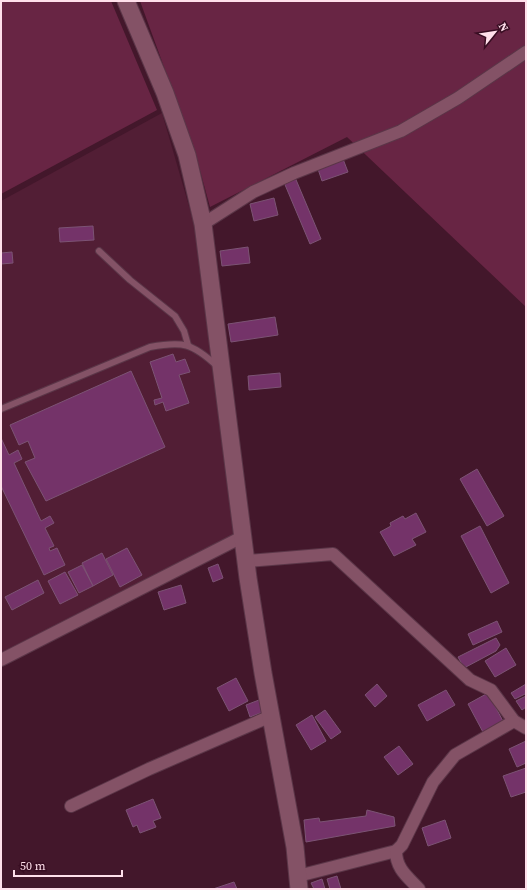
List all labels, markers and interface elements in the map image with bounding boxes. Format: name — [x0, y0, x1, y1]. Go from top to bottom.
north arrow — [475, 12, 515, 52]
text: N — [495, 20, 512, 34]
scale bar — [14, 852, 122, 878]
text: 50 m — [20, 858, 46, 874]

